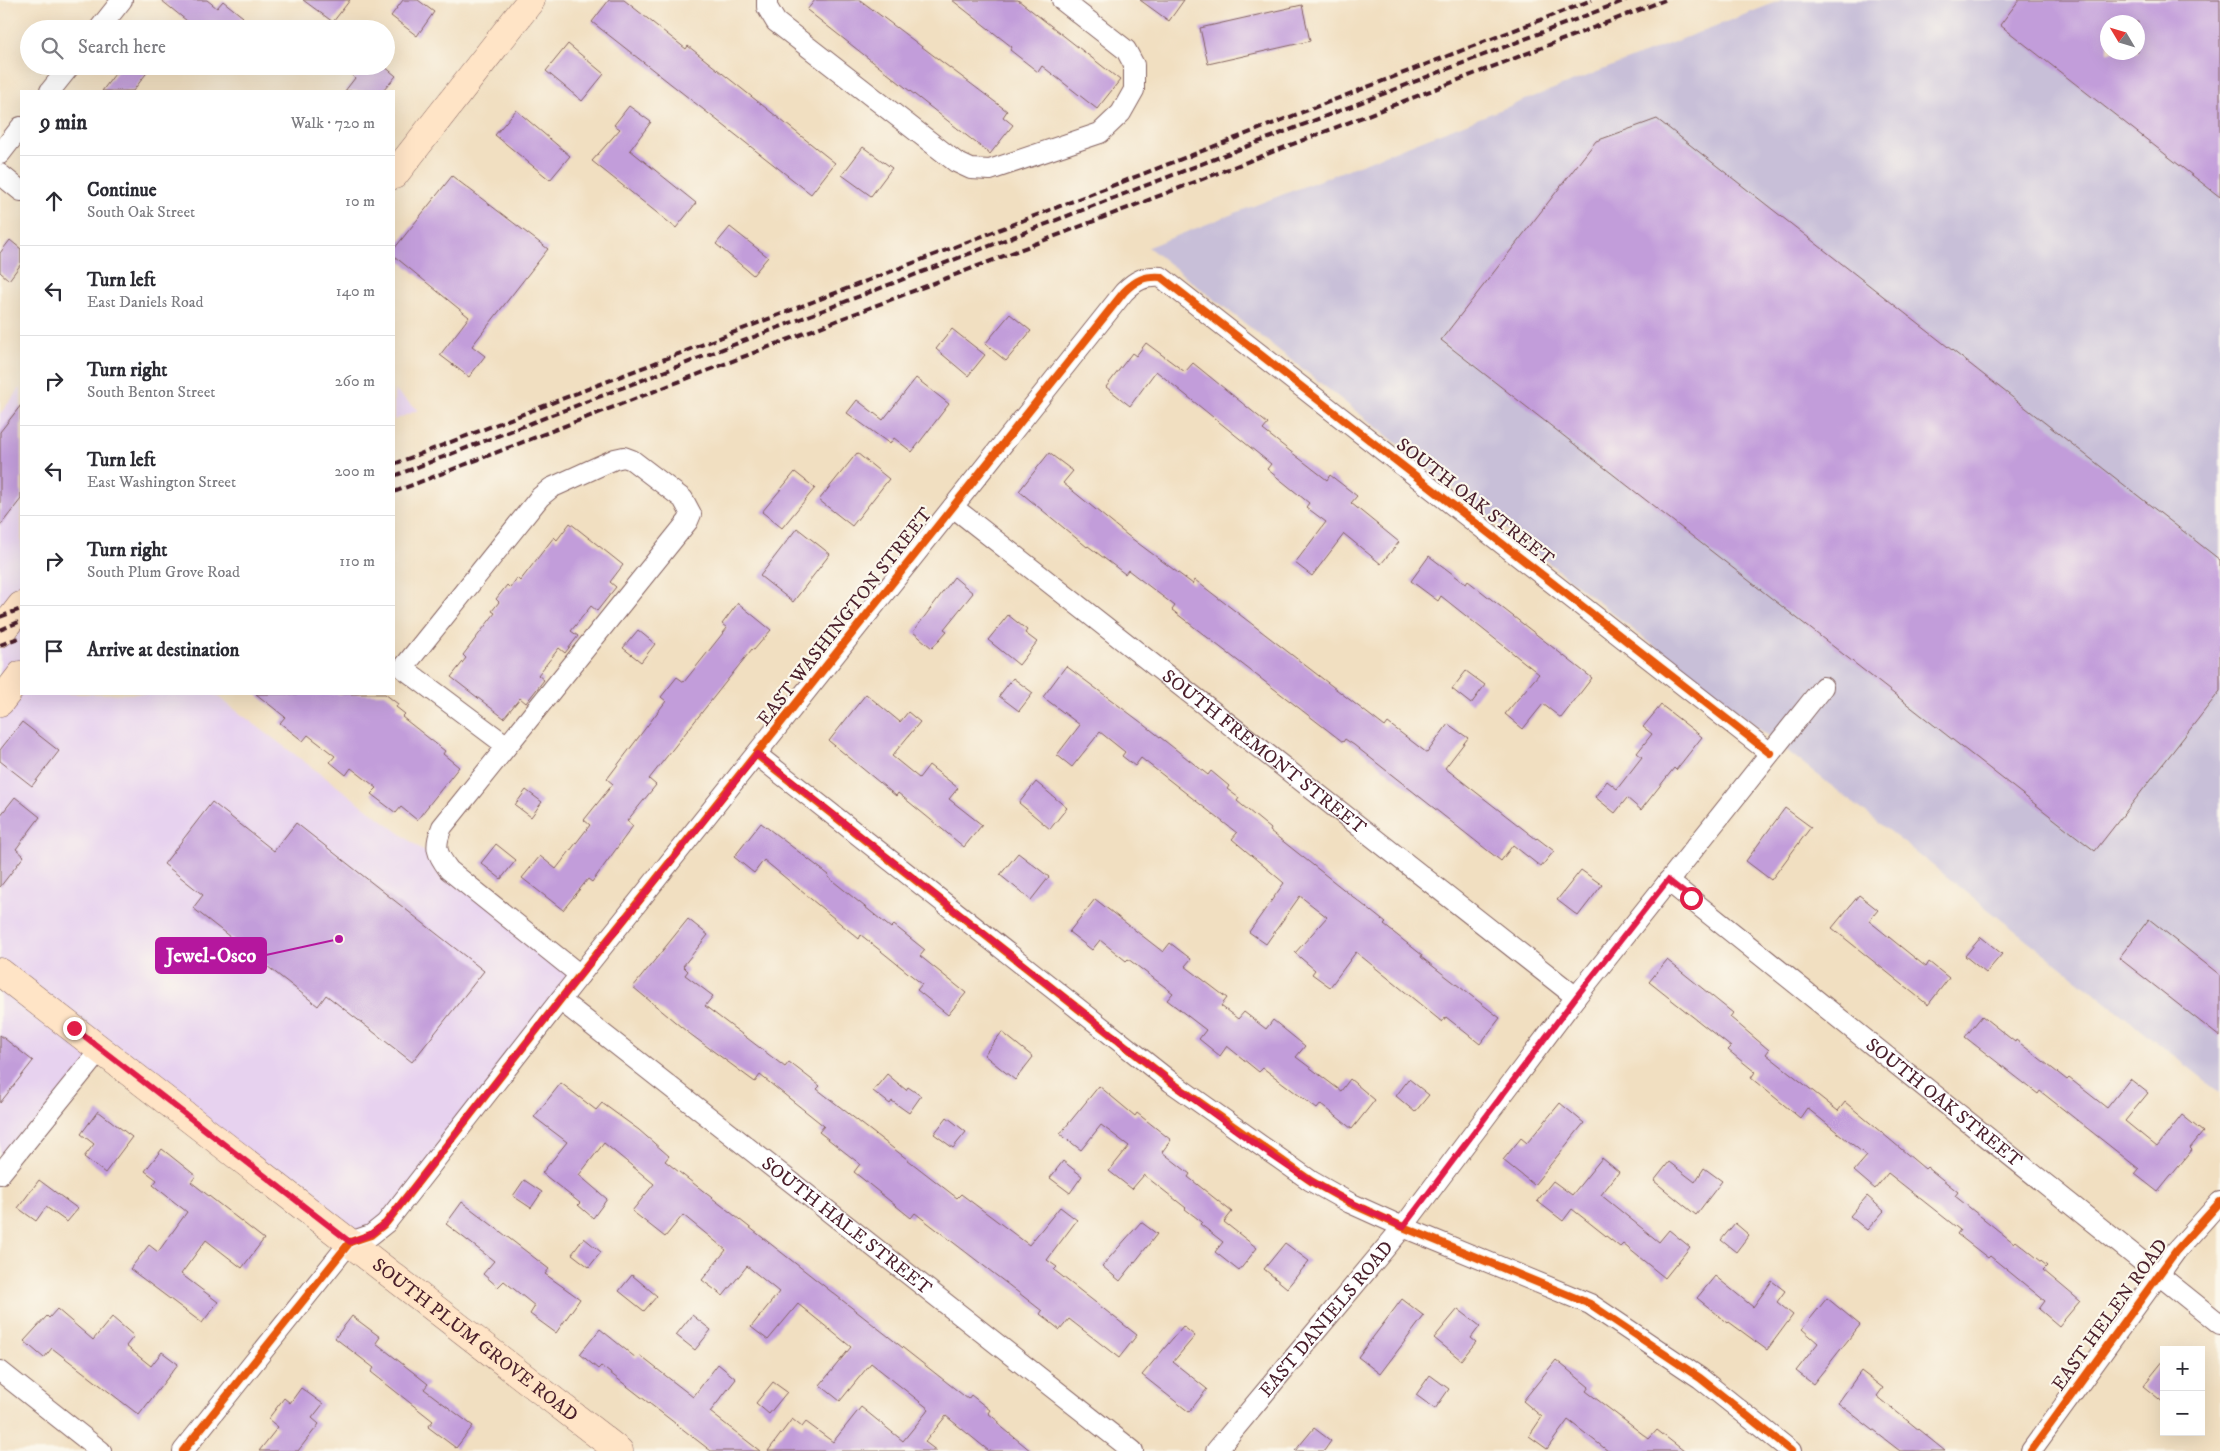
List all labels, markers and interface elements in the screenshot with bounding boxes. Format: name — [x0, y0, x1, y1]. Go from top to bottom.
north arrow — [2100, 15, 2145, 60]
search box — [20, 20, 395, 75]
icon: search — [38, 34, 66, 62]
text: Search here — [78, 36, 166, 59]
text: 9 min — [40, 110, 87, 136]
text: Walk · 720 m — [291, 113, 375, 133]
text: Continue — [87, 179, 157, 202]
icon: ahead — [40, 187, 68, 215]
text: 10 m — [345, 191, 375, 211]
text: South Oak Street — [87, 202, 195, 222]
text: Turn left — [87, 269, 156, 292]
icon: left — [40, 277, 68, 305]
text: 140 m — [336, 281, 375, 301]
text: East Daniels Road — [87, 292, 204, 312]
text: Turn right — [87, 359, 167, 382]
icon: right — [40, 367, 68, 395]
text: 260 m — [335, 371, 375, 391]
text: South Benton Street — [87, 382, 215, 402]
street label: SOUTH OAK STREET — [1392, 433, 1559, 571]
text: Turn left — [87, 449, 156, 472]
icon: left — [40, 457, 68, 485]
text: 200 m — [334, 461, 375, 481]
text: East Washington Street — [87, 472, 236, 492]
street label: EAST WASHINGTON STREET — [753, 503, 938, 731]
text: Turn right — [87, 539, 167, 562]
icon: right — [40, 547, 68, 575]
text: 110 m — [339, 551, 375, 571]
text: South Plum Grove Road — [87, 562, 240, 582]
icon: arrive — [40, 637, 68, 665]
text: Arrive at destination — [87, 639, 239, 662]
street label: SOUTH FREMONT STREET — [1158, 665, 1371, 839]
route start — [1680, 887, 1703, 910]
callout: Jewel-Osco — [156, 938, 266, 973]
text: Jewel-Osco — [164, 944, 256, 969]
route end — [63, 1017, 86, 1040]
street label: SOUTH OAK STREET — [1861, 1033, 2027, 1173]
street label: SOUTH HALE STREET — [757, 1152, 937, 1300]
street label: EAST HELEN ROAD — [2047, 1235, 2173, 1395]
street label: EAST DANIELS ROAD — [1254, 1236, 1398, 1402]
street label: SOUTH PLUM GROVE ROAD — [368, 1253, 583, 1427]
map controls — [2160, 1346, 2205, 1436]
button: + — [2160, 1346, 2205, 1391]
button: − — [2160, 1391, 2205, 1436]

